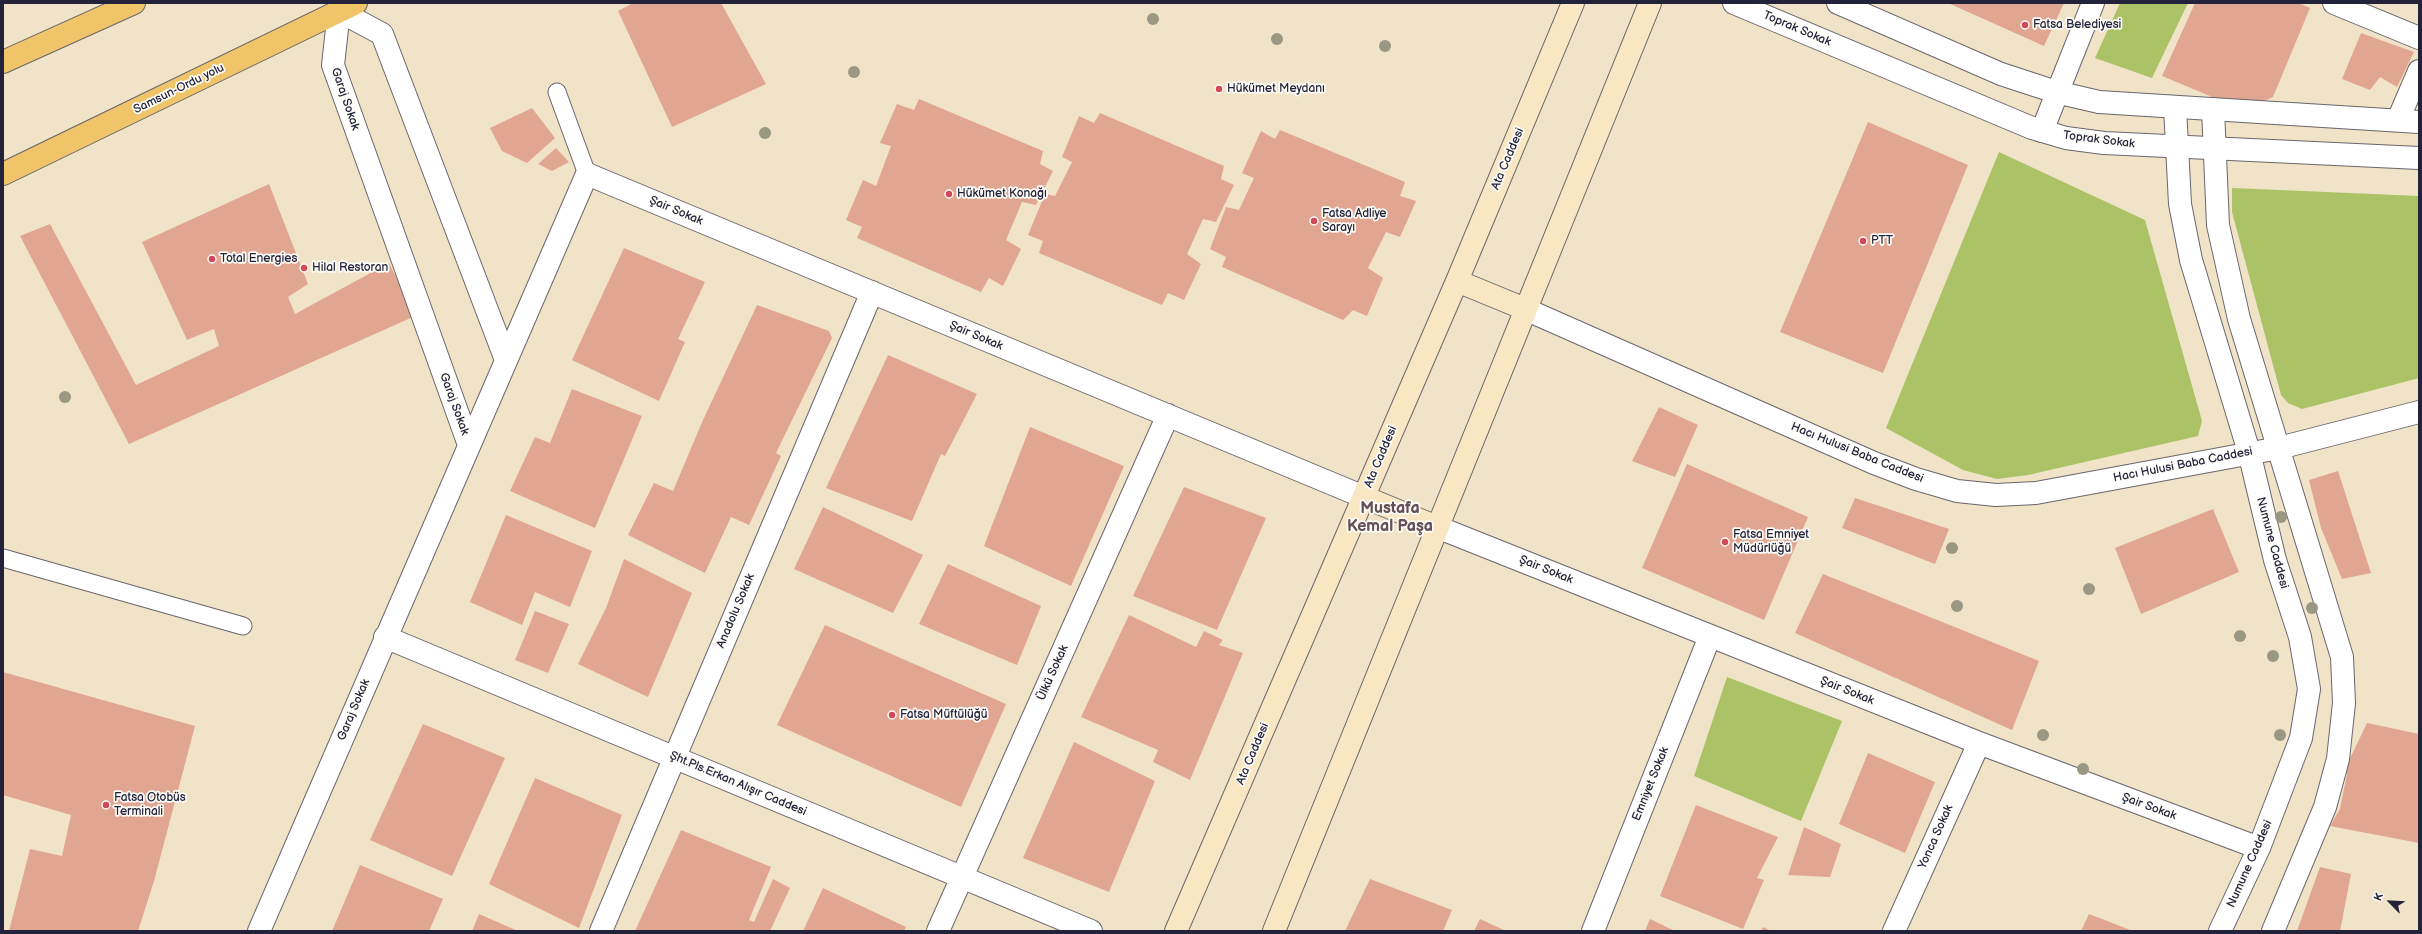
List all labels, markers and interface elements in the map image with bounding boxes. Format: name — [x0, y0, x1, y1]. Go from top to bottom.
street label: Toprak Sokak — [1761, 8, 1833, 50]
place label: Fatsa Belediyesi — [2033, 18, 2121, 32]
marker: Fatsa Belediyesi — [2020, 20, 2030, 30]
street label: Samsun-Ordu yolu — [131, 61, 227, 117]
street label: Garaj Sokak — [328, 66, 362, 132]
place label: Hükümet Meydanı — [1227, 82, 1325, 96]
marker: Hükümet Meydanı — [1214, 84, 1224, 94]
street label: Ata Caddesi — [1489, 126, 1527, 192]
street label: Toprak Sokak — [2062, 128, 2136, 152]
place label: Hükümet Konağı — [957, 187, 1047, 201]
marker: Hükümet Konağı — [944, 189, 954, 199]
street label: Şair Sokak — [647, 193, 705, 229]
place label: Fatsa Adliye Sarayı — [1322, 207, 1386, 235]
marker: Fatsa Adliye Sarayı — [1309, 216, 1319, 226]
place label: PTT — [1871, 234, 1893, 248]
marker: PTT — [1858, 236, 1868, 246]
place label: Total Energies — [220, 252, 297, 266]
marker: Total Energies — [207, 254, 217, 264]
place label: Hilal Restoran — [312, 261, 388, 275]
marker: Hilal Restoran — [299, 263, 309, 273]
street label: Şair Sokak — [947, 318, 1005, 354]
street label: Garaj Sokak — [436, 371, 472, 437]
street label: Hacı Hulusi Baba Caddesi — [1789, 420, 1925, 486]
street label: Ata Caddesi — [1362, 424, 1400, 490]
street label: Hacı Hulusi Baba Caddesi — [2112, 444, 2254, 486]
street label: Numune Caddesi — [2253, 496, 2291, 590]
district label: Mustafa Kemal Paşa — [1347, 499, 1433, 537]
place label: Fatsa Emniyet Müdürlüğü — [1733, 528, 1809, 556]
marker: Fatsa Emniyet Müdürlüğü — [1720, 537, 1730, 547]
street label: Şair Sokak — [1517, 553, 1575, 587]
street label: Anadolu Sokak — [714, 572, 758, 650]
street label: Ülkü Sokak — [1034, 643, 1072, 703]
street label: Şair Sokak — [1818, 674, 1876, 708]
street label: Garaj Sokak — [335, 677, 373, 743]
place label: Fatsa Müftülüğü — [900, 708, 987, 722]
marker: Fatsa Müftülüğü — [887, 710, 897, 720]
street label: Ata Caddesi — [1234, 721, 1272, 787]
street label: Emniyet Sokak — [1630, 745, 1672, 823]
street label: Şht.Pls.Erkan Alışır Caddesi — [667, 749, 809, 819]
place label: Fatsa Otobüs Terminali — [114, 791, 186, 819]
street label: Şair Sokak — [2120, 791, 2178, 823]
marker: Fatsa Otobüs Terminali — [101, 800, 111, 810]
street label: Yonca Sokak — [1916, 803, 1956, 871]
street label: Numune Caddesi — [2224, 818, 2276, 910]
north arrow — [2370, 882, 2410, 922]
text: K — [2371, 891, 2386, 903]

